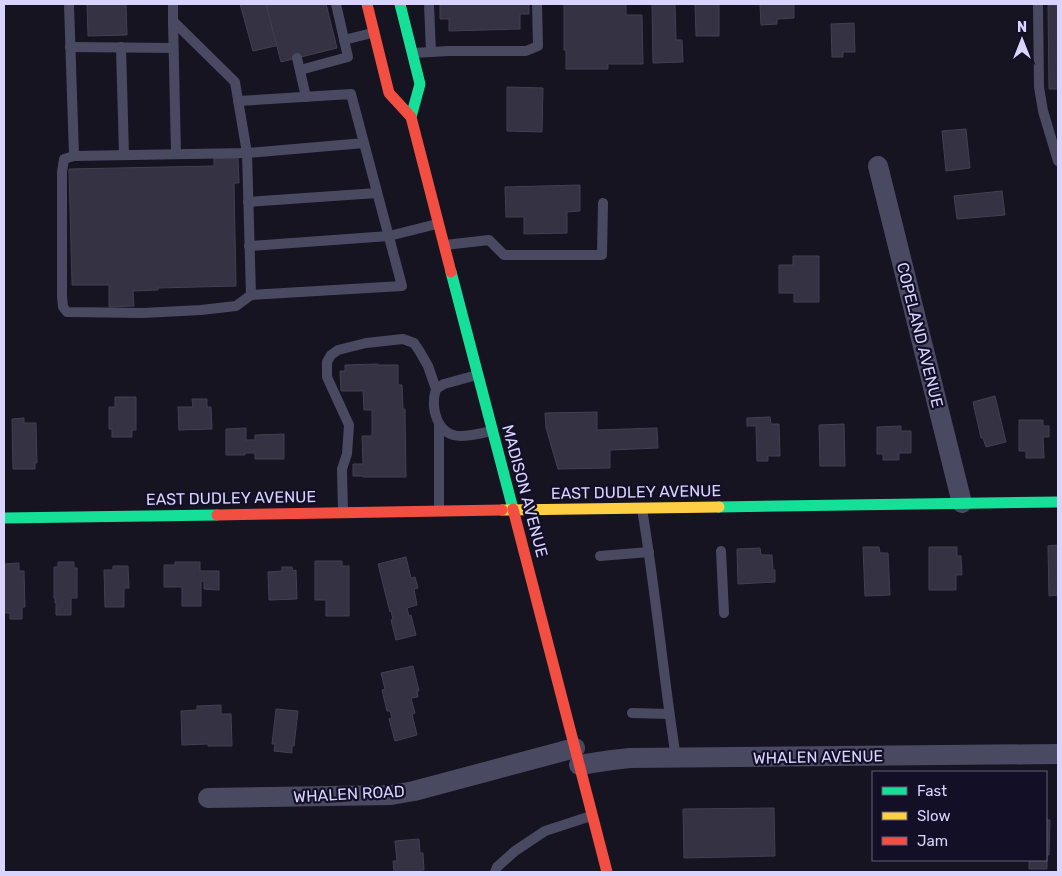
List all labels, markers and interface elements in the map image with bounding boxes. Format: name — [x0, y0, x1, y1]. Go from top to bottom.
north arrow — [997, 15, 1047, 65]
text: N — [1017, 19, 1027, 36]
street label: COPELAND AVENUE — [893, 260, 947, 410]
street label: MADISON AVENUE — [498, 423, 552, 559]
street label: EAST DUDLEY AVENUE — [551, 481, 721, 503]
street label: EAST DUDLEY AVENUE — [146, 487, 316, 509]
street label: WHALEN AVENUE — [753, 746, 883, 768]
legend — [872, 771, 1047, 861]
street label: WHALEN ROAD — [293, 782, 405, 806]
text: Fast — [917, 782, 947, 800]
text: Slow — [917, 807, 950, 825]
text: Jam — [917, 832, 948, 850]

